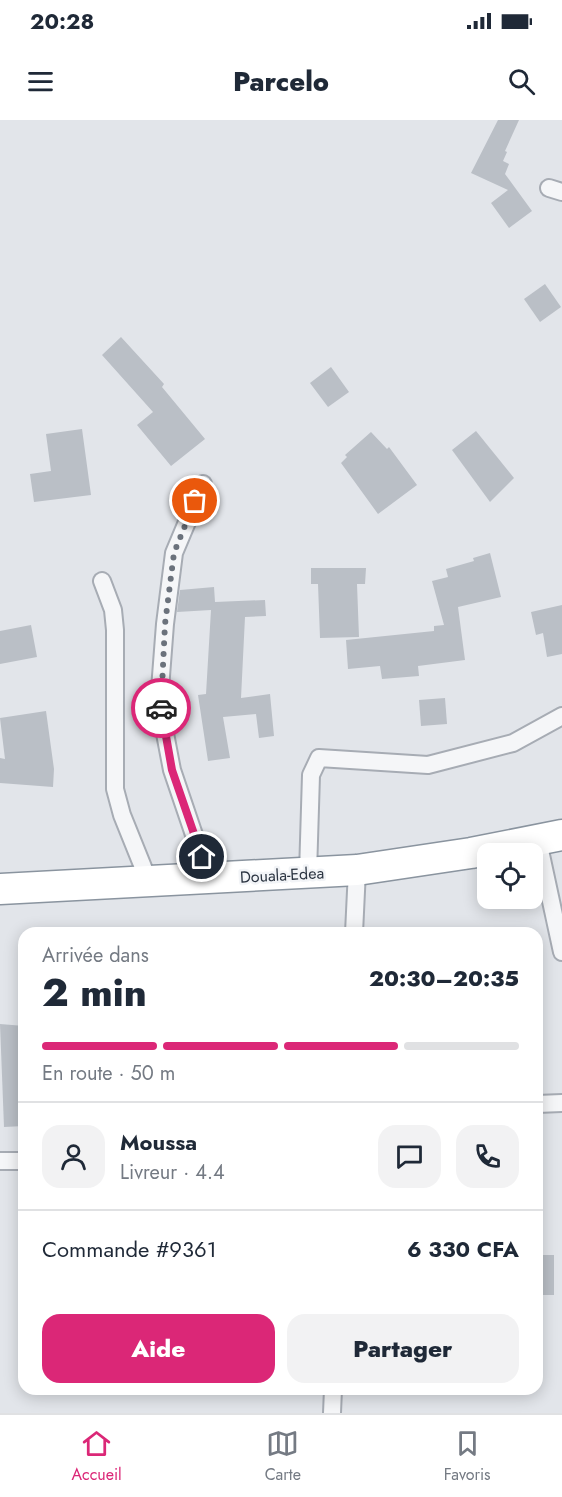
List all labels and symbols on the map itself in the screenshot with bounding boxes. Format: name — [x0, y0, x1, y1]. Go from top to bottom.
pin — [169, 475, 220, 526]
courier — [131, 678, 191, 738]
pin — [176, 831, 227, 882]
street label: Douala-Edea — [239, 861, 325, 889]

